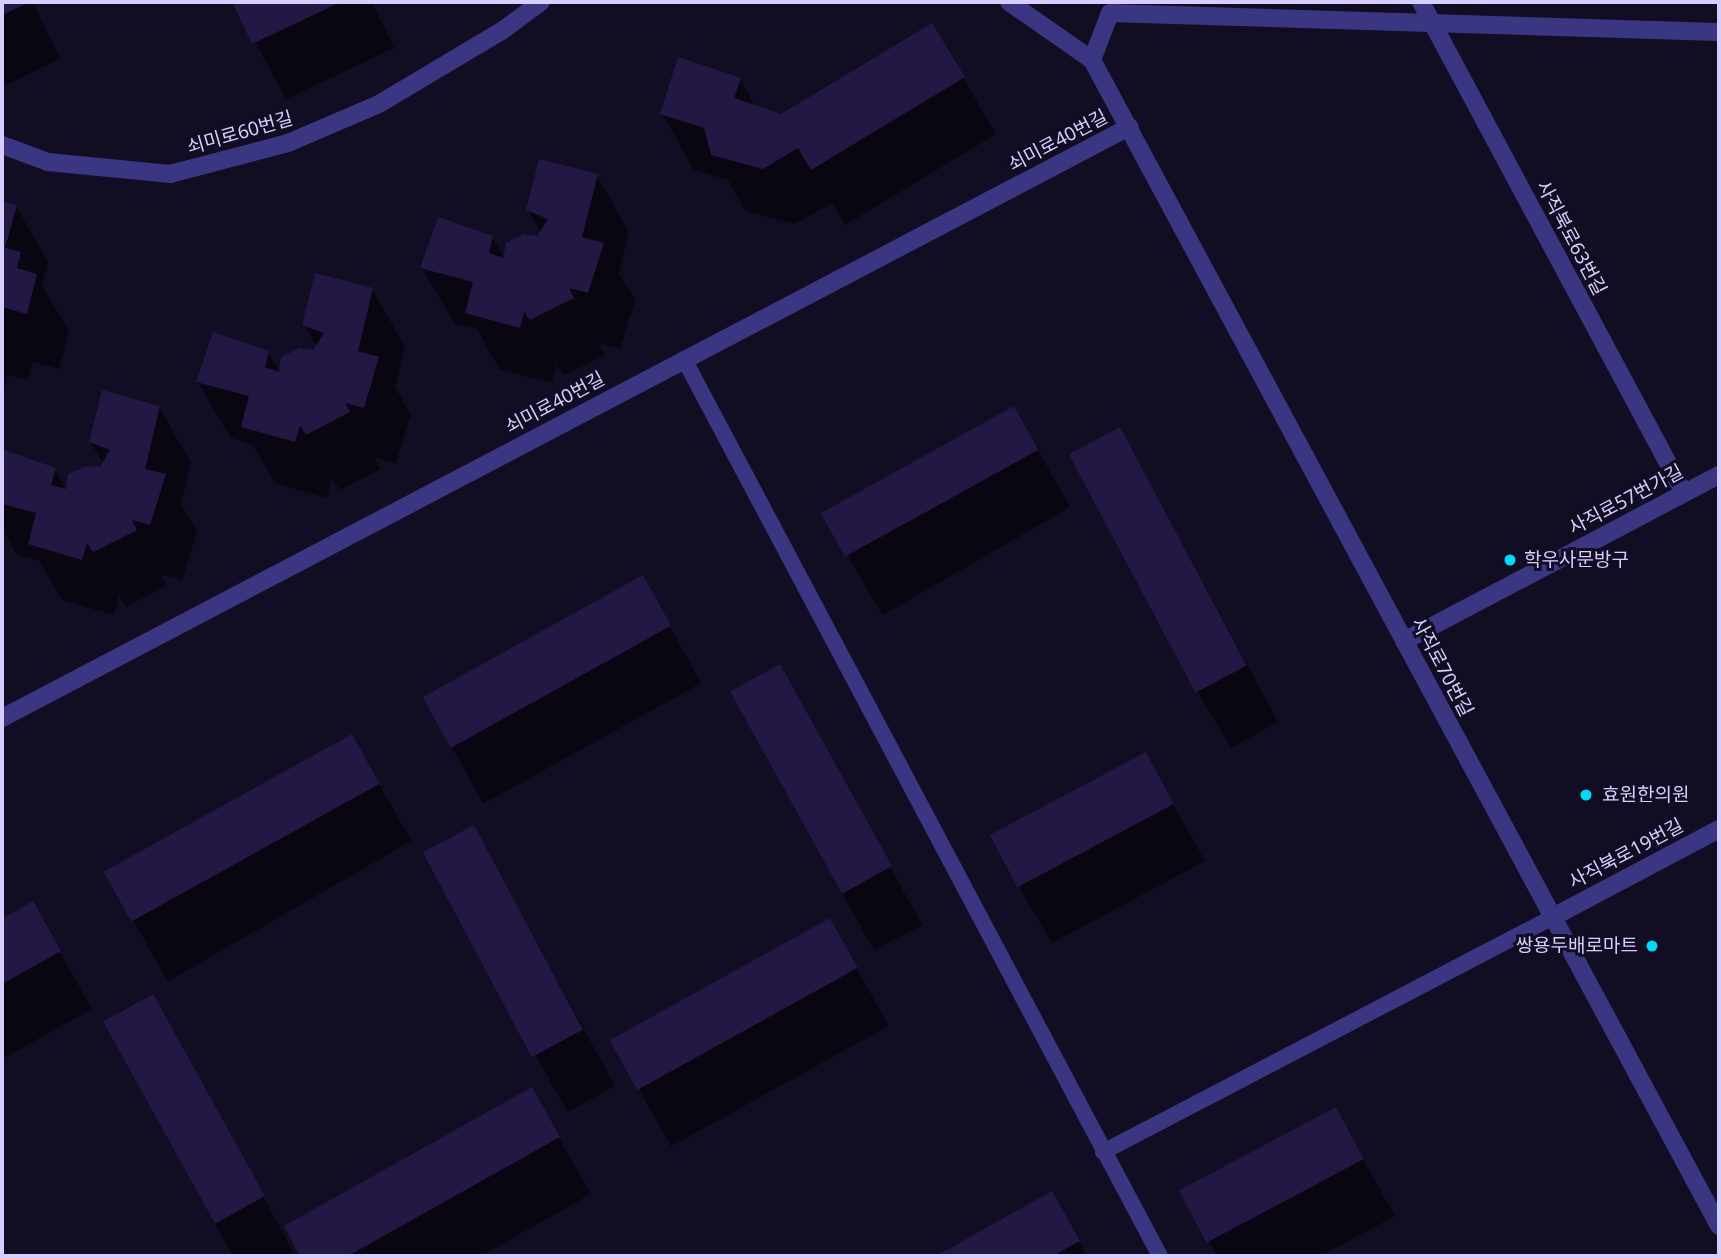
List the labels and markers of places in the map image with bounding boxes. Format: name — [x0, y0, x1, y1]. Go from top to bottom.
place label: 학우사문방구 — [1524, 549, 1629, 571]
marker: 학우사문방구 — [1502, 552, 1518, 568]
place label: 효원한의원 — [1602, 784, 1689, 806]
marker: 효원한의원 — [1576, 785, 1596, 805]
place label: 쌍용두배로마트 — [1516, 935, 1638, 957]
marker: 쌍용두배로마트 — [1644, 938, 1660, 954]

